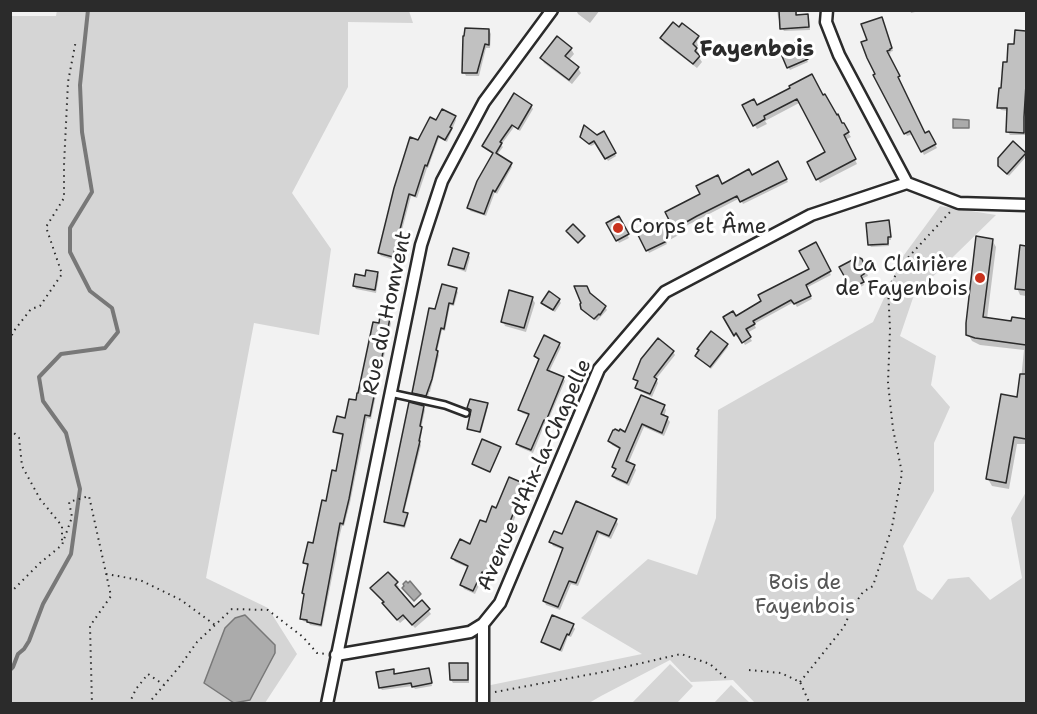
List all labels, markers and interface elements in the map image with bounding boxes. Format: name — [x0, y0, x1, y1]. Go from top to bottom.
district label: Fayenbois — [700, 37, 814, 63]
place label: Corps et Âme — [630, 215, 767, 241]
marker: Corps et Âme — [611, 221, 625, 235]
street label: Rue du Homvent — [358, 229, 418, 397]
place label: La Clairière de Fayenbois — [835, 253, 968, 303]
marker: La Clairière de Fayenbois — [973, 271, 987, 285]
street label: Avenue d'Aix-la-Chapelle — [472, 355, 598, 595]
park label: Bois de Fayenbois — [755, 571, 855, 621]

